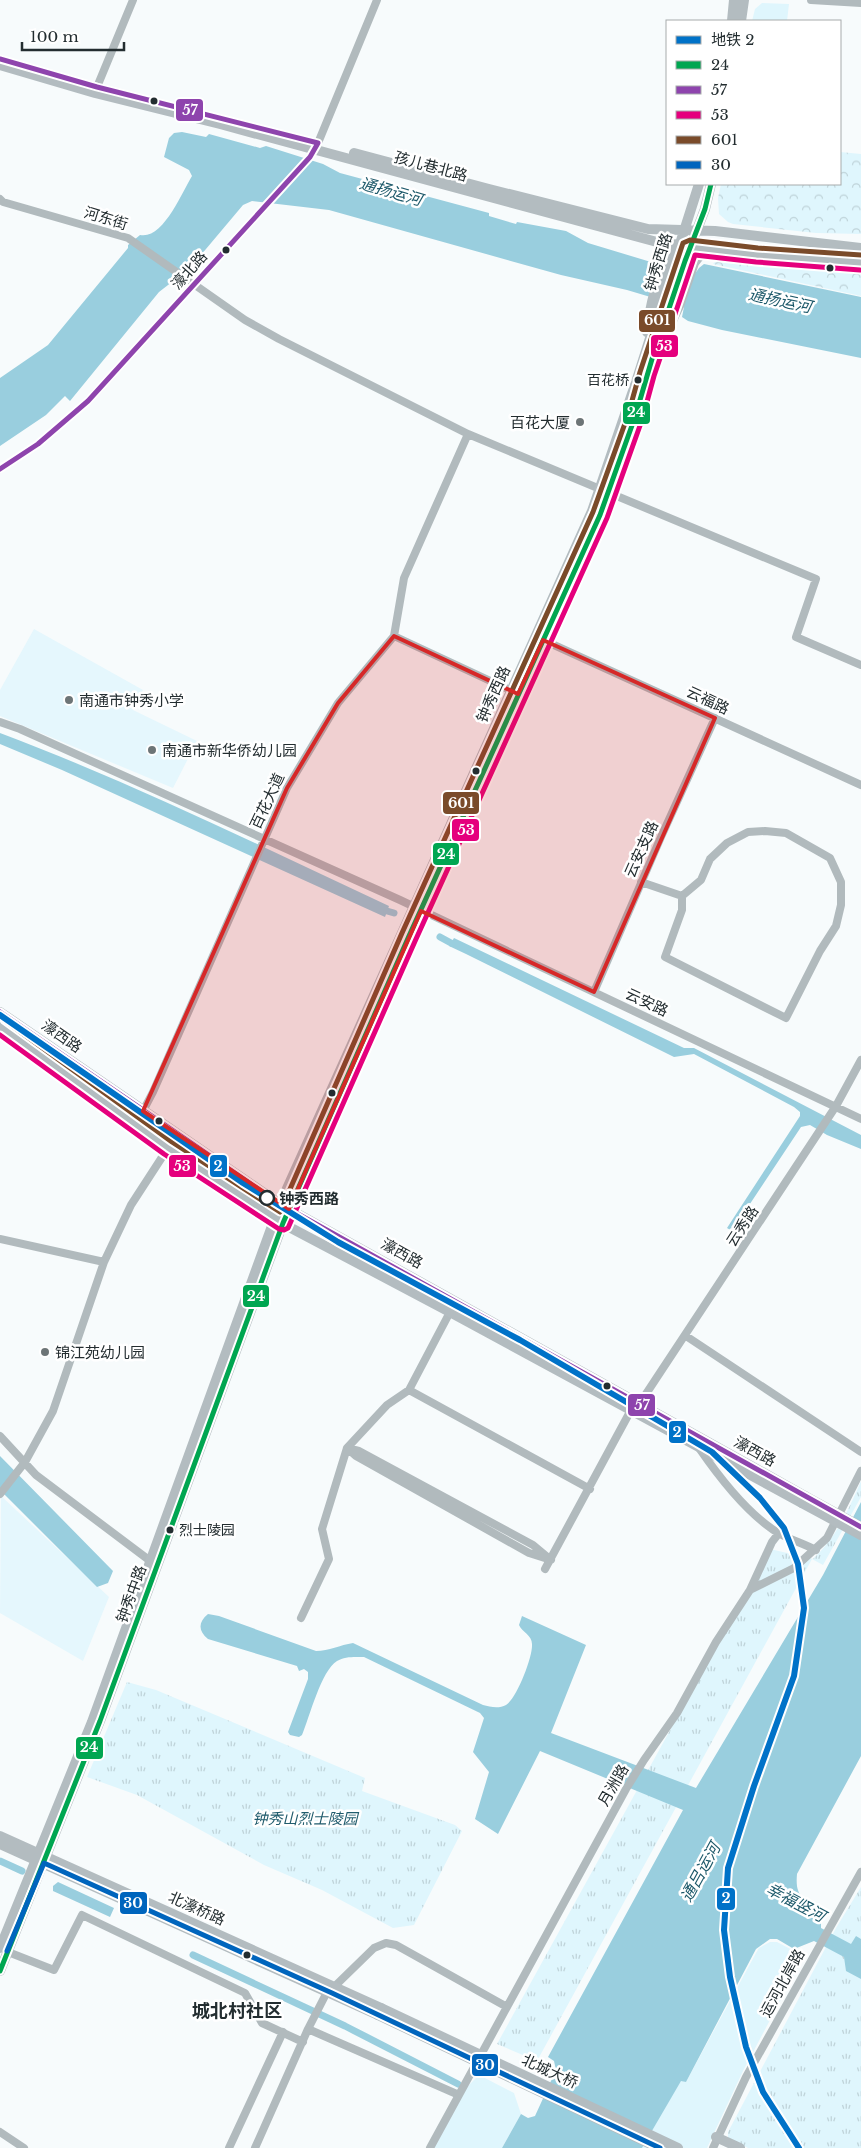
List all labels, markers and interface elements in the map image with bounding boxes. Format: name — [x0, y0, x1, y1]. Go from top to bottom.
scale bar — [22, 20, 125, 52]
legend — [666, 20, 841, 185]
text: 100 m — [30, 27, 79, 46]
text: 地铁 2 — [711, 30, 755, 49]
text: 24 — [711, 55, 729, 74]
text: 57 — [711, 80, 728, 99]
unlabelled marker — [149, 96, 159, 106]
line badge: 57 — [175, 98, 204, 122]
text: 57 — [182, 101, 199, 119]
text: 53 — [711, 105, 729, 124]
text: 601 — [711, 130, 738, 149]
street label: 孩儿巷北路 — [392, 147, 470, 185]
text: 30 — [711, 155, 731, 174]
water label: 通扬运河 — [357, 173, 427, 210]
street label: 河东街 — [82, 202, 130, 234]
street label: 钟秀西路 — [640, 231, 676, 293]
unlabelled marker — [221, 245, 231, 255]
street label: 濠北路 — [167, 247, 211, 293]
unlabelled marker — [825, 263, 835, 273]
water label: 通扬运河 — [747, 284, 816, 317]
line badge: 601 — [638, 309, 676, 333]
text: 601 — [644, 311, 670, 329]
line badge: 53 — [650, 334, 679, 358]
text: 53 — [655, 337, 673, 355]
place label: 百花桥 — [587, 371, 629, 389]
marker: 百花桥 — [633, 375, 643, 385]
line badge: 24 — [622, 401, 651, 425]
text: 24 — [627, 403, 645, 421]
place label: 百花大厦 — [510, 413, 570, 432]
marker: 百花大厦 — [574, 416, 586, 428]
street label: 钟秀西路 — [472, 663, 514, 725]
street label: 云福路 — [684, 682, 732, 718]
place label: 南通市钟秀小学 — [79, 691, 184, 710]
marker: 南通市钟秀小学 — [63, 694, 75, 706]
place label: 南通市新华侨幼儿园 — [162, 741, 297, 760]
marker: 南通市新华侨幼儿园 — [146, 744, 158, 756]
unlabelled marker — [471, 766, 481, 776]
street label: 百花大道 — [246, 770, 288, 832]
line badge: 601 — [442, 791, 480, 815]
text: 601 — [448, 794, 474, 812]
line badge: 53 — [451, 818, 480, 842]
street label: 云安支路 — [620, 818, 662, 880]
text: 53 — [457, 821, 475, 839]
line badge: 24 — [432, 842, 460, 866]
text: 24 — [437, 845, 455, 863]
street label: 云安路 — [623, 984, 671, 1020]
street label: 濠西路 — [38, 1015, 86, 1057]
unlabelled marker — [327, 1088, 337, 1098]
unlabelled marker — [154, 1116, 164, 1126]
line badge: 53 — [168, 1154, 197, 1178]
line badge: 2 — [209, 1154, 228, 1178]
text: 53 — [173, 1157, 191, 1175]
text: 2 — [213, 1157, 223, 1175]
place label: 钟秀西路 — [279, 1189, 339, 1208]
marker: 钟秀西路 — [259, 1190, 275, 1206]
street label: 云秀路 — [722, 1202, 762, 1250]
street label: 濠西路 — [378, 1234, 426, 1272]
line badge: 24 — [242, 1284, 270, 1308]
text: 24 — [247, 1287, 265, 1305]
place label: 锦江苑幼儿园 — [55, 1343, 145, 1362]
marker: 锦江苑幼儿园 — [39, 1346, 51, 1358]
unlabelled marker — [602, 1381, 612, 1391]
line badge: 57 — [627, 1393, 656, 1417]
text: 57 — [634, 1396, 651, 1414]
line badge: 2 — [668, 1420, 687, 1444]
text: 2 — [672, 1423, 682, 1441]
street label: 濠西路 — [731, 1432, 779, 1470]
place label: 烈士陵园 — [179, 1521, 235, 1539]
marker: 烈士陵园 — [165, 1525, 175, 1535]
street label: 钟秀中路 — [112, 1563, 150, 1625]
line badge: 24 — [75, 1736, 104, 1760]
text: 24 — [80, 1738, 98, 1756]
street label: 月洲路 — [594, 1761, 632, 1809]
park label: 钟秀山烈士陵园 — [252, 1809, 359, 1828]
water label: 通吕运河 — [676, 1837, 726, 1905]
water label: 幸福竖河 — [763, 1878, 832, 1927]
street label: 北濠桥路 — [166, 1887, 228, 1929]
line badge: 2 — [716, 1887, 736, 1911]
text: 2 — [721, 1889, 731, 1907]
line badge: 30 — [119, 1891, 148, 1915]
text: 30 — [123, 1894, 143, 1912]
street label: 运河北岸路 — [756, 1946, 808, 2020]
unlabelled marker — [242, 1950, 252, 1960]
district label: 城北村社区 — [192, 2000, 282, 2022]
street label: 北城大桥 — [519, 2050, 581, 2092]
line badge: 30 — [471, 2053, 499, 2077]
text: 30 — [475, 2056, 495, 2074]

